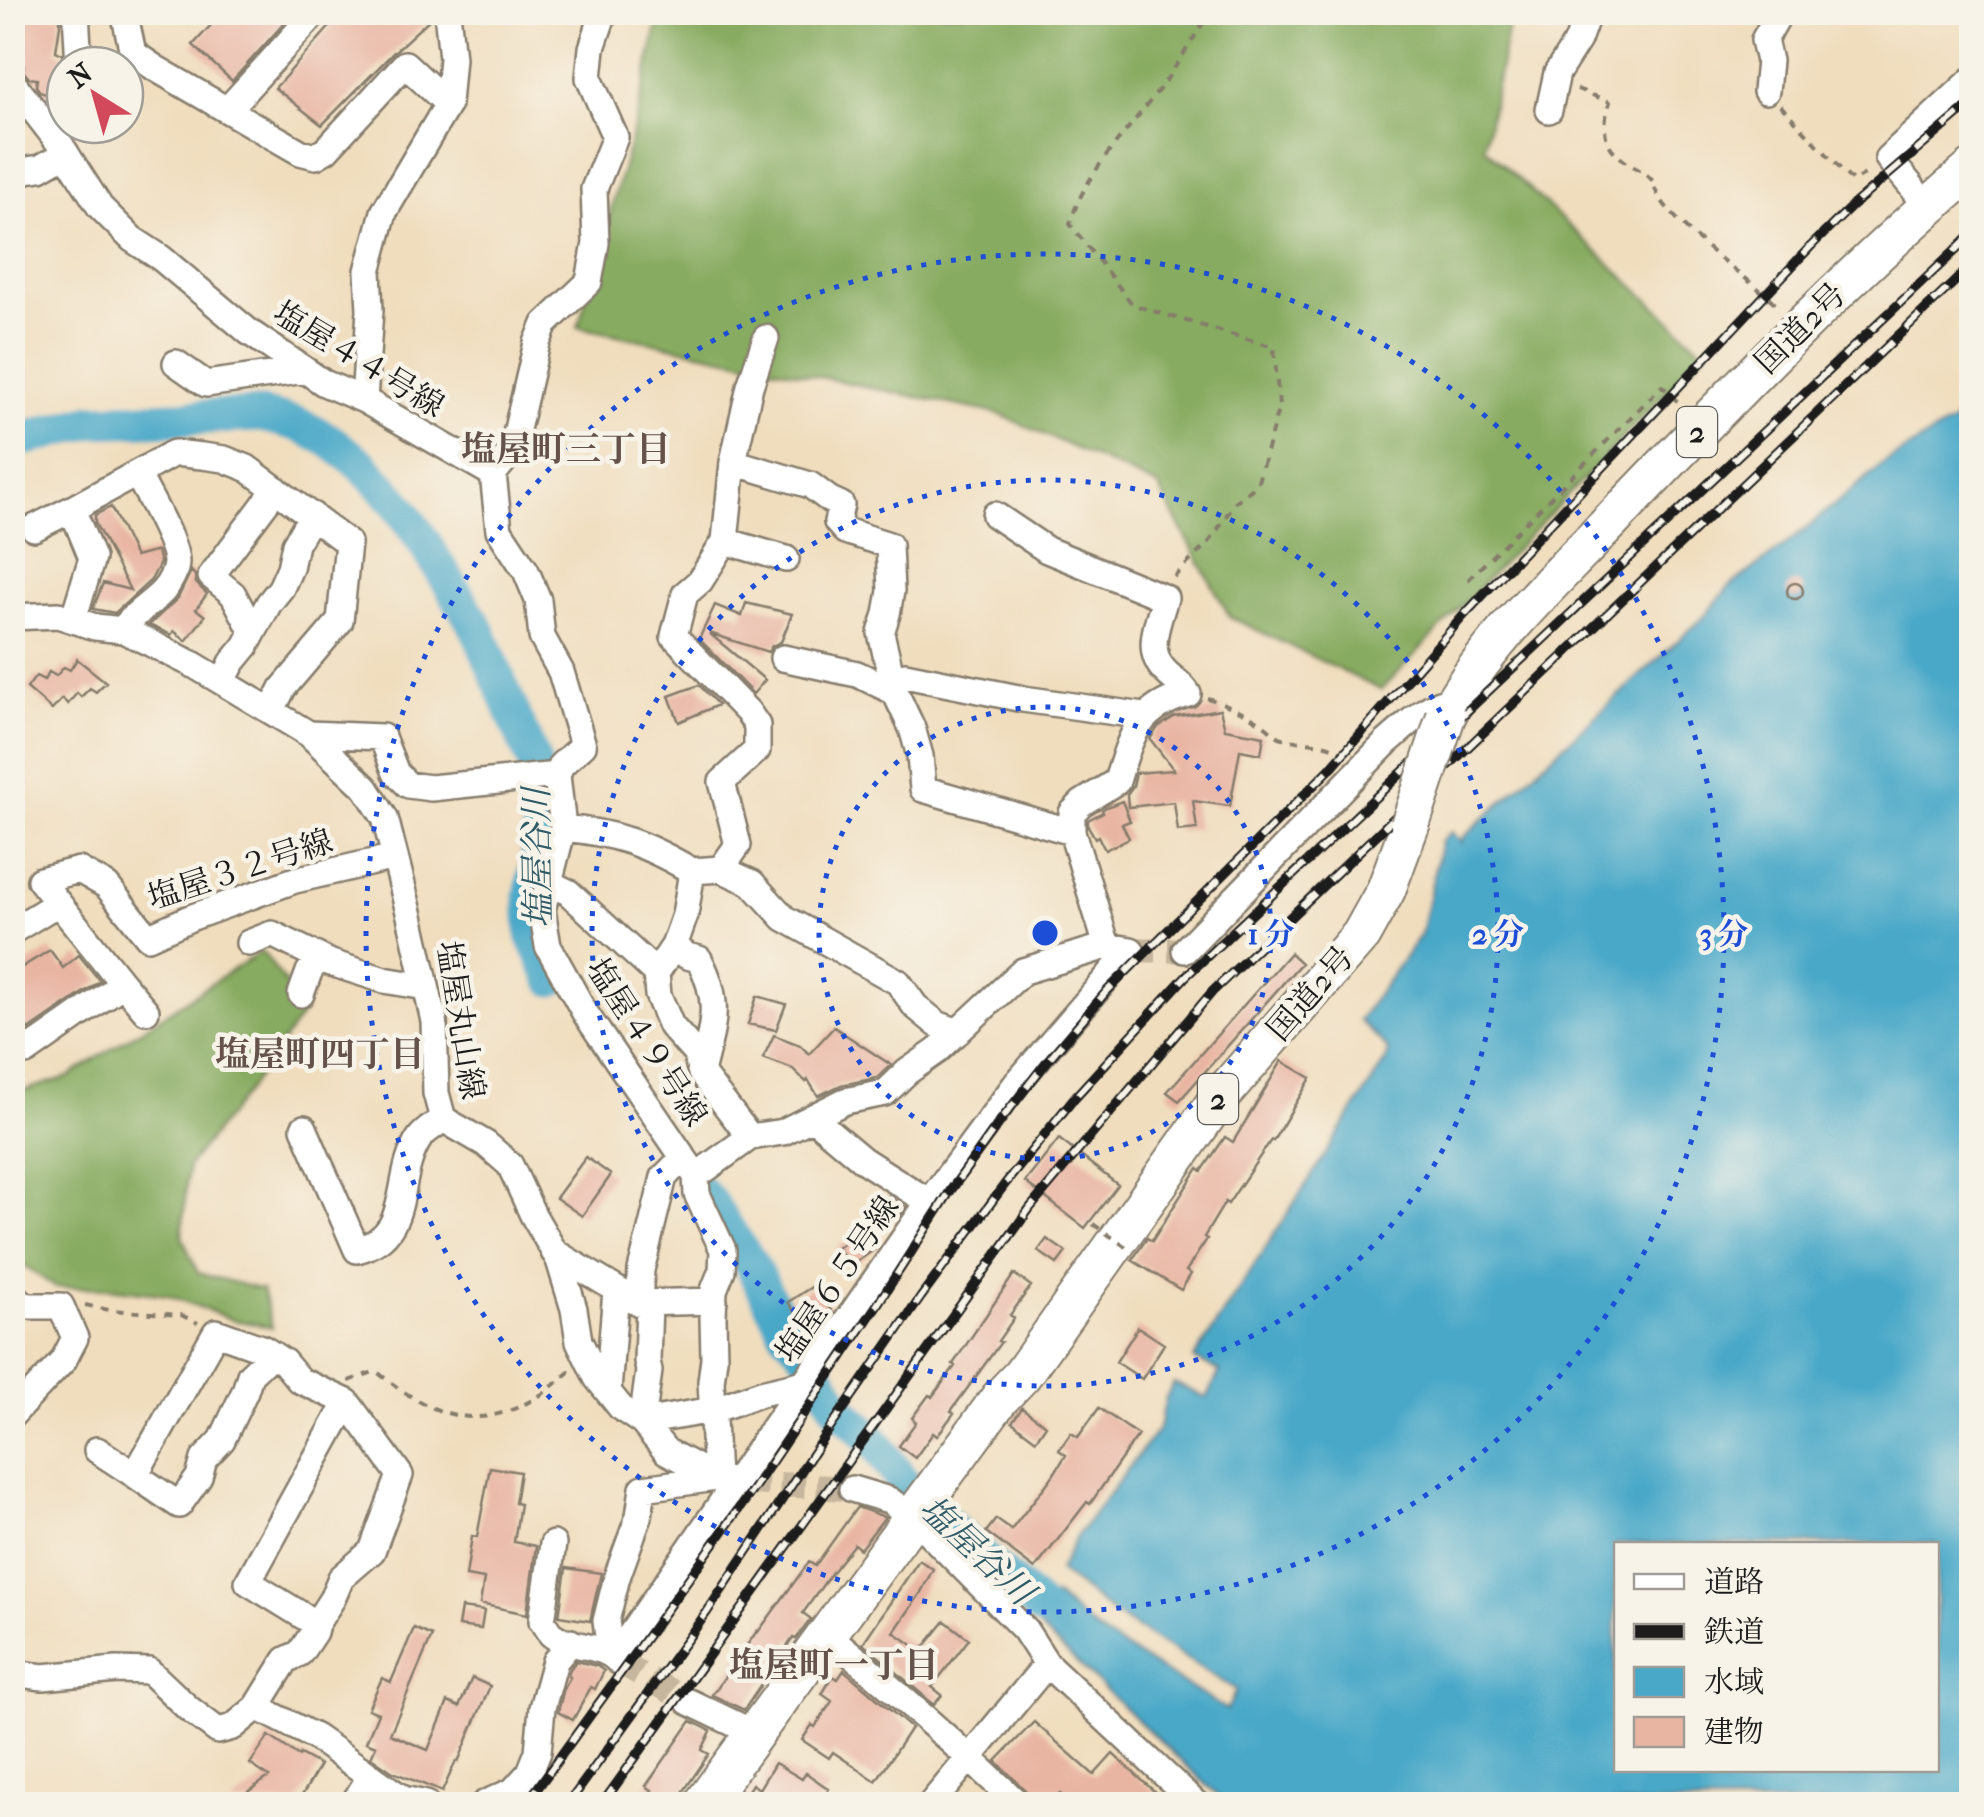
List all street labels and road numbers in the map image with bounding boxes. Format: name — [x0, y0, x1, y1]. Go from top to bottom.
street label: 国道2号 — [1748, 276, 1853, 381]
street label: 塩屋４４号線 — [267, 294, 451, 425]
road number: 2 — [1677, 407, 1717, 457]
street label: 塩屋３２号線 — [143, 822, 337, 917]
street label: 塩屋丸山線 — [430, 938, 491, 1102]
street label: 国道2号 — [1260, 939, 1361, 1048]
street label: 塩屋４９号線 — [579, 952, 714, 1133]
road number: 2 — [1198, 1074, 1238, 1124]
street label: 塩屋６５号線 — [768, 1189, 906, 1369]

